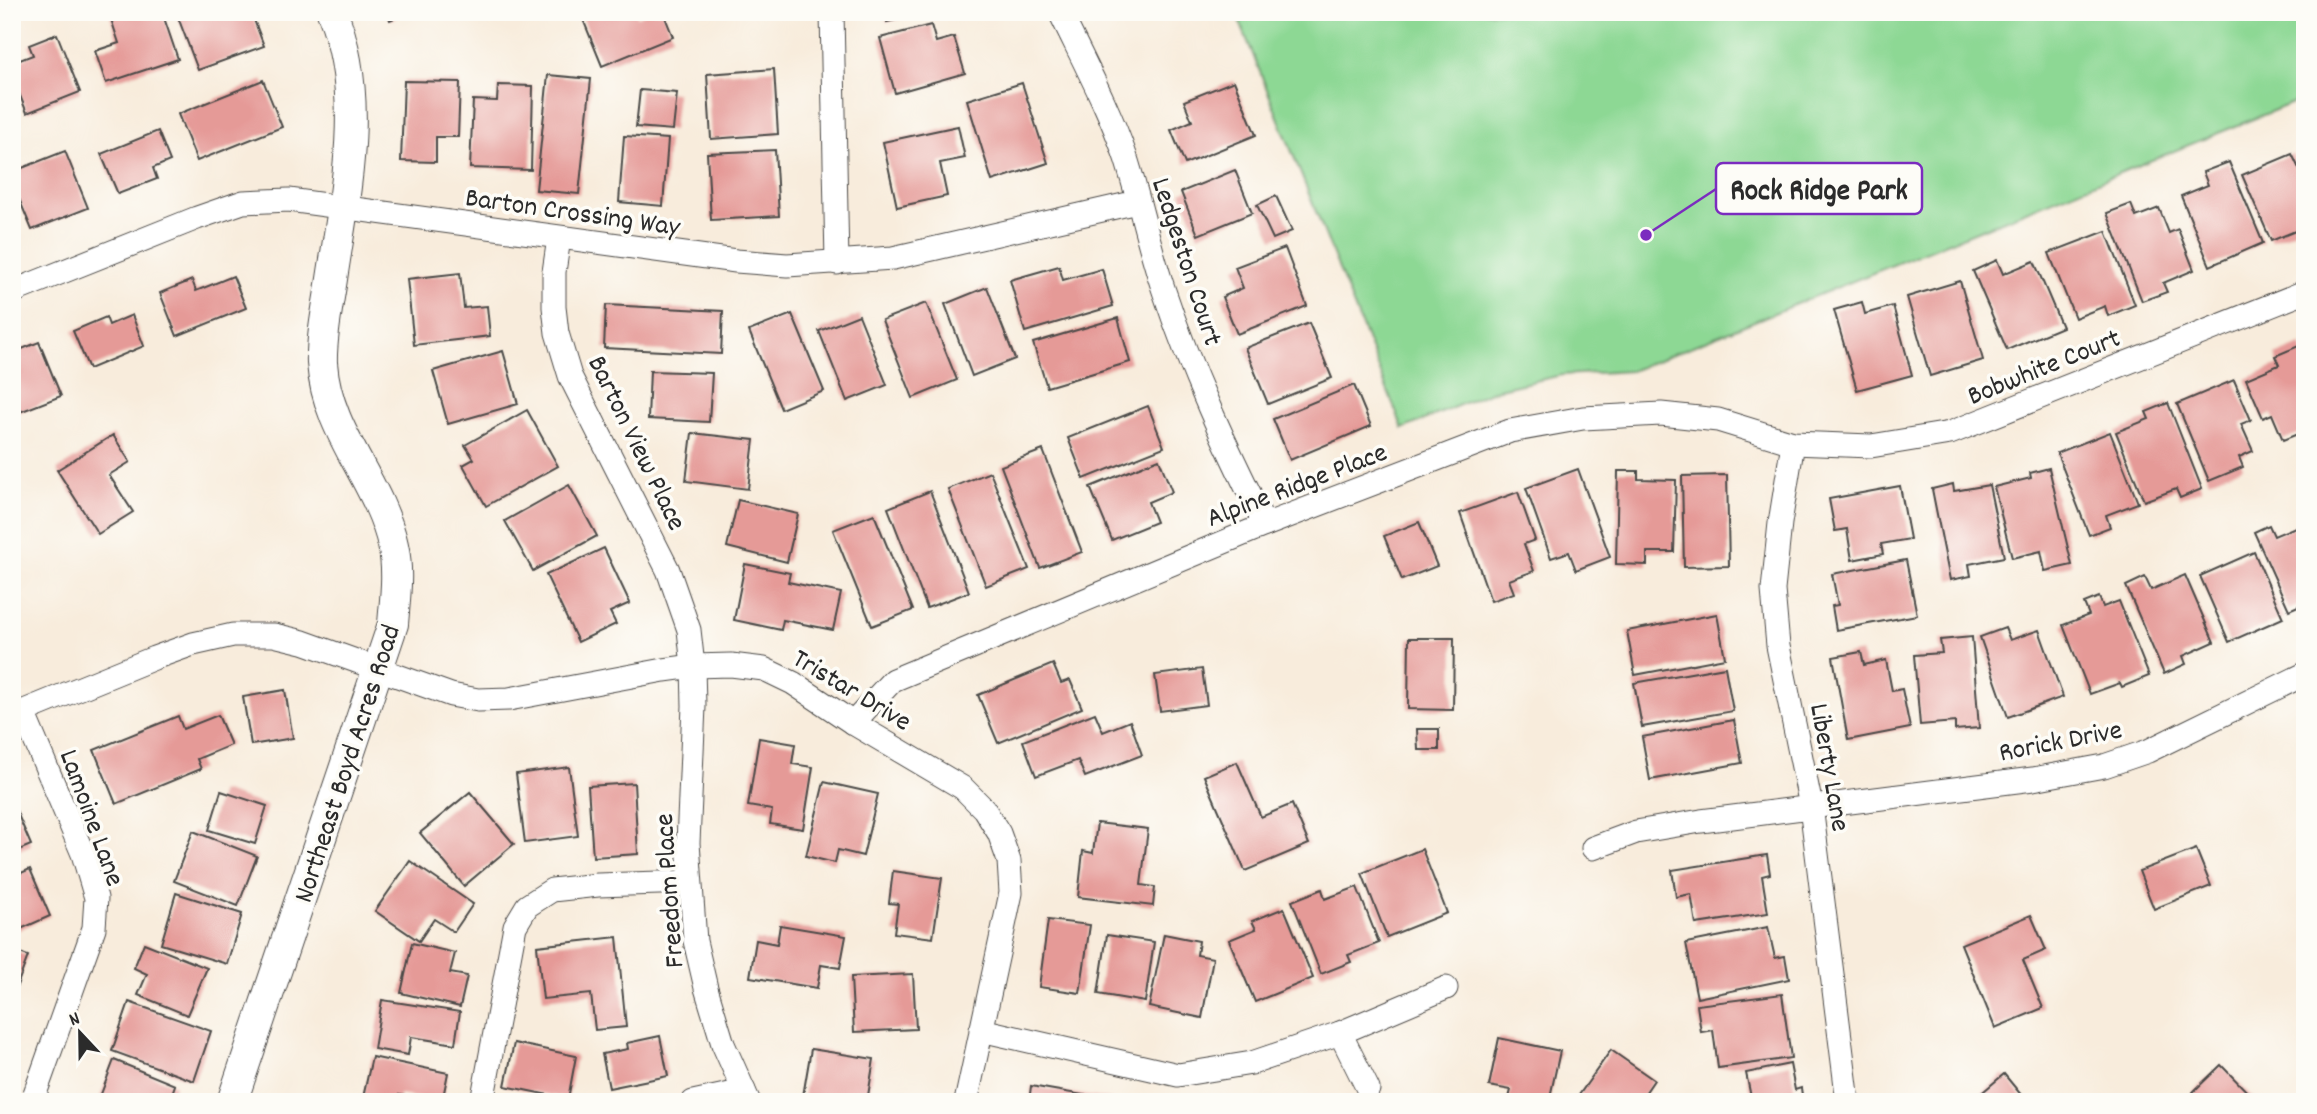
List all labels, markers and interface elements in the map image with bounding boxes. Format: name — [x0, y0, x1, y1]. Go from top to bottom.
callout: Rock Ridge Park — [1716, 163, 1922, 214]
text: Rock Ridge Park — [1730, 172, 1908, 215]
street label: Ledgeston Court — [1138, 173, 1230, 352]
street label: Barton Crossing Way — [462, 180, 683, 250]
street label: Bobwhite Court — [1962, 321, 2127, 419]
street label: Barton View Place — [575, 350, 694, 539]
street label: Alpine Ridge Place — [1202, 435, 1394, 540]
street label: Northeast Boyd Acres Road — [286, 620, 414, 909]
street label: Tristar Drive — [783, 641, 918, 744]
street label: Liberty Lane — [1796, 701, 1858, 835]
street label: Rorick Drive — [1996, 712, 2126, 775]
street label: Lamoine Lane — [46, 745, 133, 893]
street label: Freedom Place — [647, 812, 697, 969]
north arrow — [46, 998, 116, 1068]
text: N — [66, 1006, 84, 1035]

